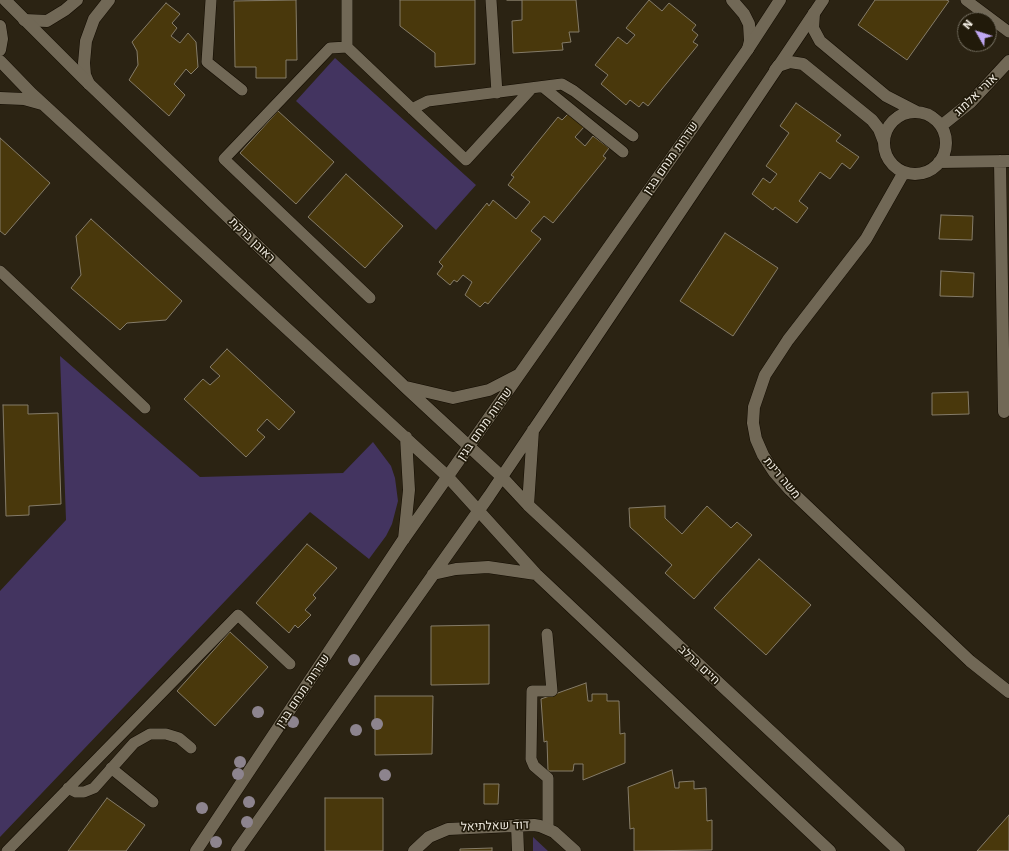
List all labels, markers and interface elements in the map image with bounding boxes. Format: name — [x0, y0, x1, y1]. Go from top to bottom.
north arrow — [957, 12, 997, 52]
text: N — [960, 18, 976, 32]
street label: אורי אלמוג — [951, 71, 1001, 119]
street label: שדרות מנחם בגין — [640, 119, 702, 197]
street label: ראובן ברקת — [226, 215, 278, 265]
street label: שדרות מנחם בגין — [454, 385, 516, 463]
street label: משה רינת — [761, 454, 803, 502]
street label: חיים ברלב — [675, 642, 723, 688]
street label: שדרות מנחם בגין — [273, 651, 333, 731]
street label: דוד שאלתיאל — [461, 818, 529, 834]

